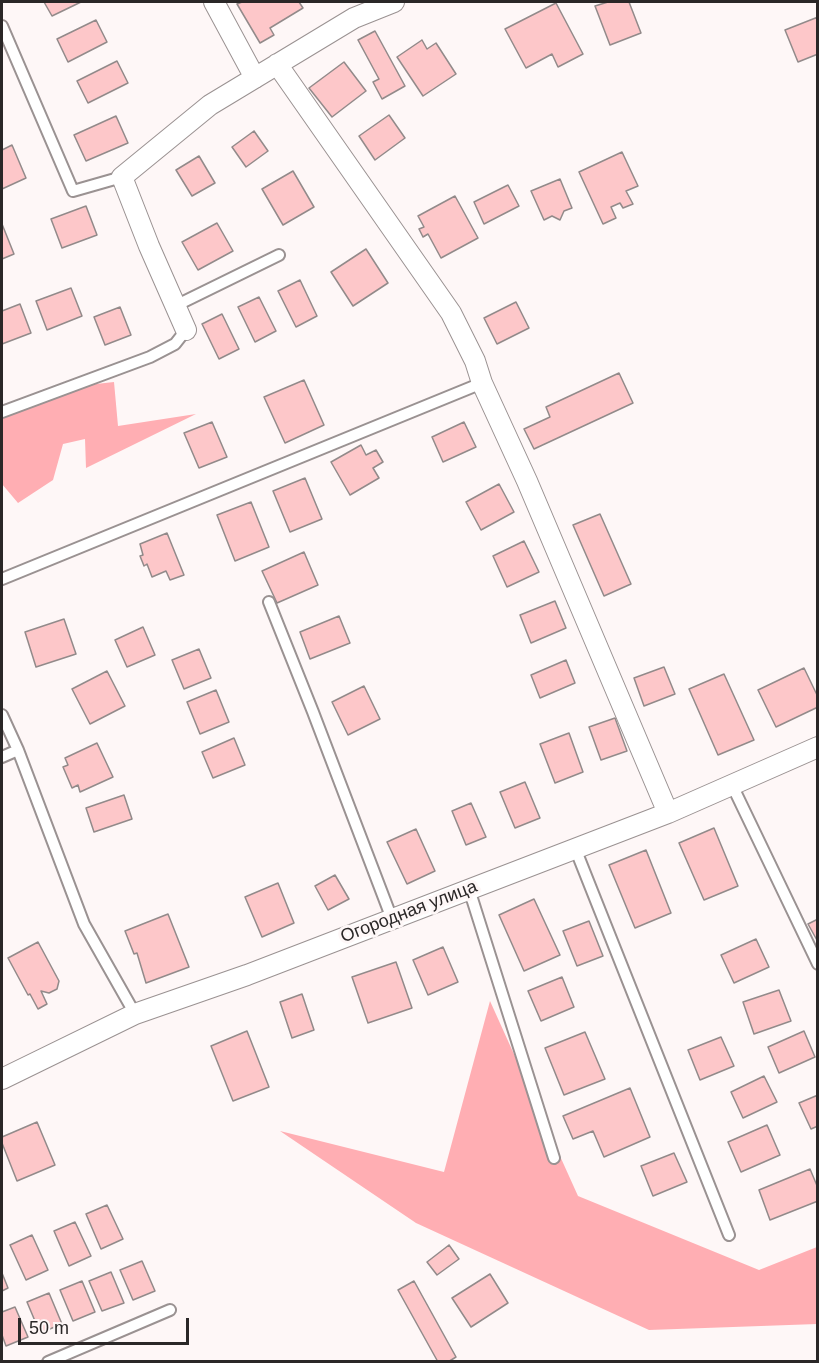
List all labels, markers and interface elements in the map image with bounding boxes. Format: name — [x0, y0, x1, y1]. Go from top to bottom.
street label: Огородная улица — [338, 876, 480, 948]
scale bar — [21, 1306, 192, 1344]
text: 50 m — [29, 1318, 69, 1338]

